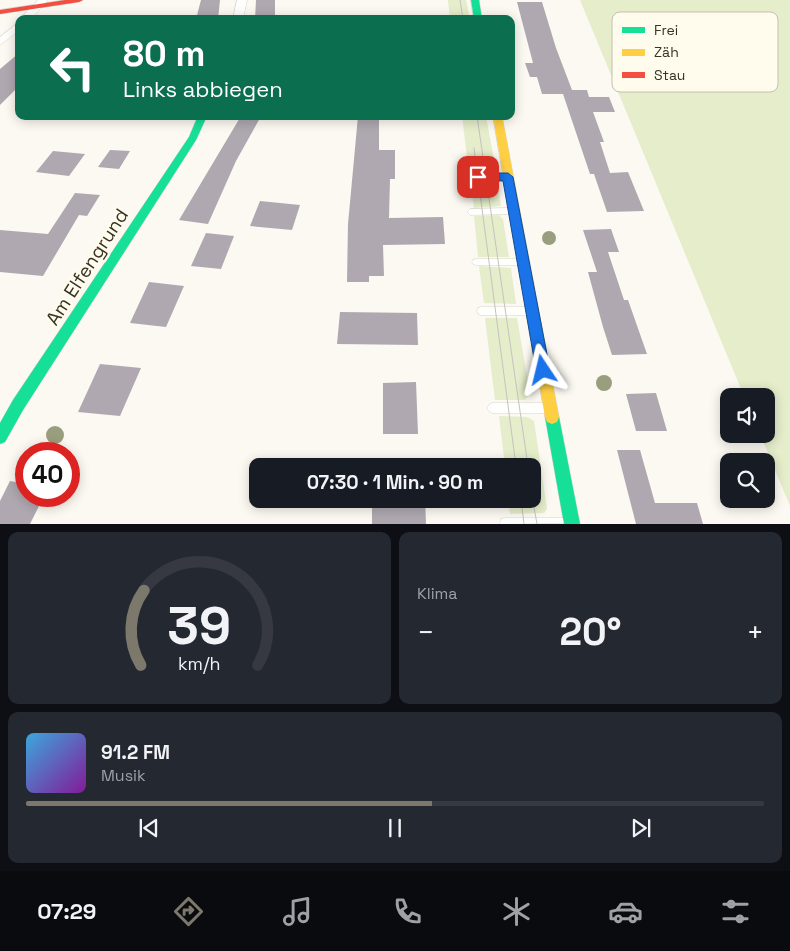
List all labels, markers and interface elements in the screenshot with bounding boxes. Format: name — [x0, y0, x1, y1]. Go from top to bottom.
legend — [612, 12, 778, 92]
text: Frei — [654, 21, 678, 39]
text: 80 m — [123, 32, 205, 76]
icon: left — [40, 35, 105, 100]
text: Zäh — [654, 43, 679, 61]
text: Stau — [654, 66, 685, 84]
text: Links abbiegen — [123, 75, 283, 103]
pin — [457, 156, 499, 198]
icon: arrive — [464, 163, 492, 191]
street label: Am Elfengrund — [40, 204, 134, 330]
position arrow — [516, 343, 568, 395]
map controls — [720, 388, 775, 508]
button: sound — [720, 388, 775, 443]
speed limit sign: 40 — [15, 442, 80, 507]
button: search — [720, 453, 775, 508]
text: 07:30 · 1 Min. · 90 m — [307, 470, 483, 495]
text: Klima — [417, 583, 458, 604]
text: 39 — [168, 593, 231, 659]
text: 20° — [559, 608, 622, 656]
text: − — [417, 614, 434, 650]
text: + — [747, 614, 764, 650]
text: km/h — [178, 652, 221, 675]
text: 91.2 FM — [101, 740, 170, 765]
text: Musik — [101, 765, 146, 786]
icon: previous — [135, 814, 163, 842]
icon: pause — [381, 814, 409, 842]
icon: next — [627, 814, 655, 842]
icon: directions — [171, 894, 206, 929]
icon: music — [280, 894, 315, 929]
icon: phone — [390, 894, 425, 929]
icon: climate — [499, 894, 534, 929]
icon: car — [608, 894, 643, 929]
icon: filters — [718, 894, 753, 929]
text: 07:29 — [37, 897, 96, 925]

